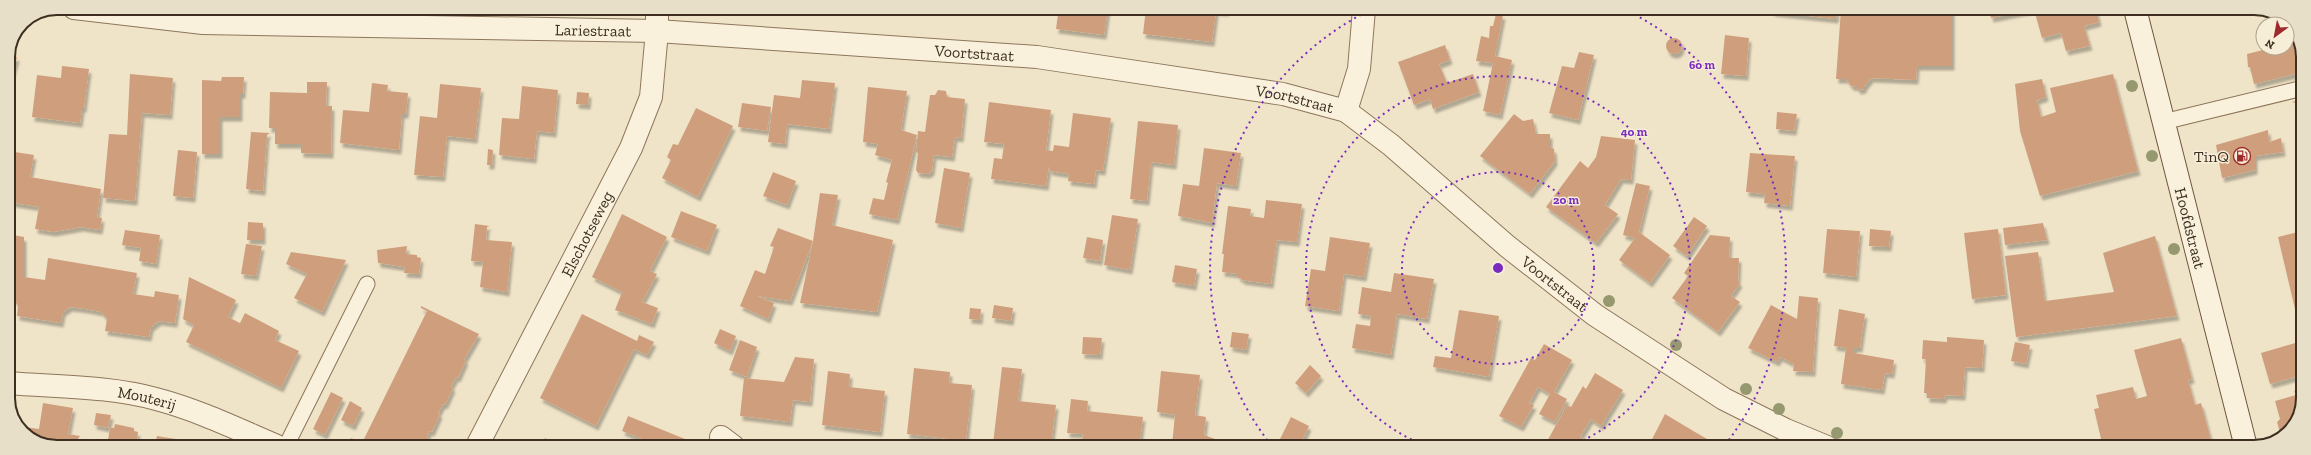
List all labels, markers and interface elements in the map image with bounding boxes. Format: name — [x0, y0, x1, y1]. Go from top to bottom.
north arrow — [2255, 16, 2295, 56]
street label: Lariestraat — [555, 20, 631, 41]
text: N — [2262, 36, 2277, 52]
street label: Voortstraat — [933, 41, 1015, 65]
text: 60 m — [1689, 58, 1716, 72]
street label: Voortstraat — [1253, 81, 1336, 117]
text: 40 m — [1621, 125, 1648, 139]
fuel station icon: TinQ — [2232, 146, 2252, 166]
place label: TinQ — [2194, 147, 2229, 166]
street label: Hoofdstraat — [2171, 186, 2209, 271]
street label: Elschotseweg — [557, 188, 617, 280]
text: 20 m — [1553, 193, 1580, 207]
street label: Voortstraat — [1517, 251, 1592, 316]
centre of rings — [1491, 261, 1505, 275]
street label: Mouterij — [116, 382, 179, 414]

